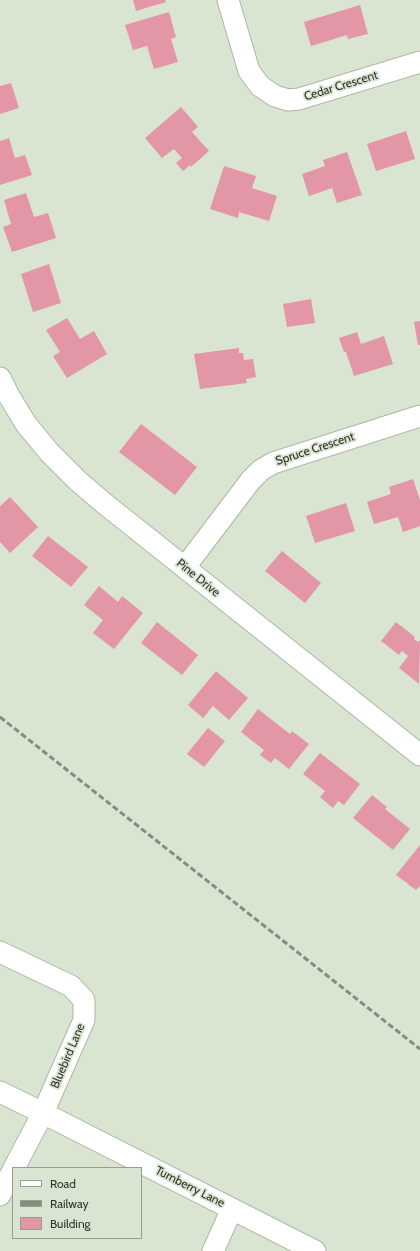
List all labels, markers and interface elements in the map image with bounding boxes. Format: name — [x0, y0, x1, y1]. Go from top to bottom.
street label: Cedar Crescent — [302, 68, 380, 104]
street label: Spruce Crescent — [274, 429, 356, 469]
street label: Pine Drive — [173, 556, 223, 600]
street label: Bluebird Lane — [48, 1021, 88, 1091]
street label: Turnberry Lane — [153, 1163, 227, 1211]
legend — [12, 1167, 142, 1239]
text: Road — [50, 1176, 76, 1191]
text: Railway — [50, 1196, 88, 1211]
text: Building — [50, 1216, 91, 1231]

